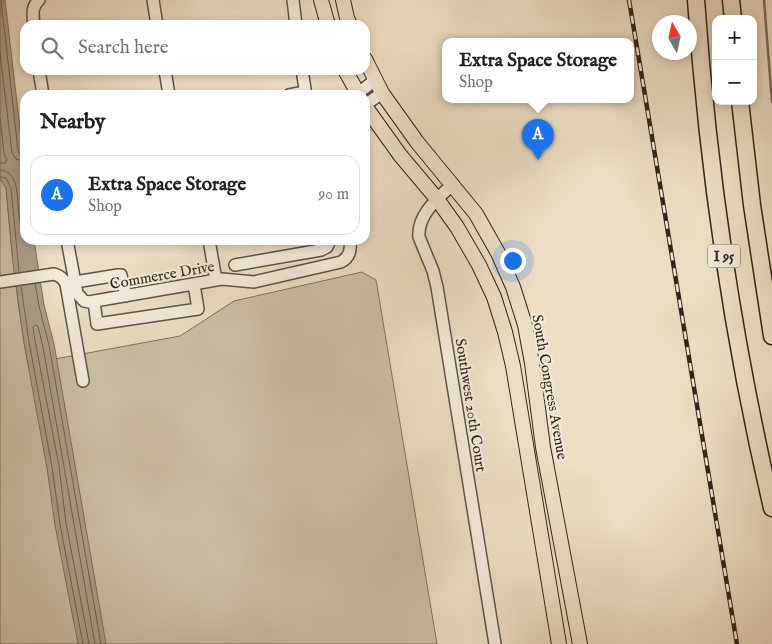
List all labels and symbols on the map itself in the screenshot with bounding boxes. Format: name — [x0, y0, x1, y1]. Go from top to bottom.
north arrow — [652, 15, 697, 60]
pin: A — [522, 119, 554, 160]
road number: I 95 — [708, 245, 740, 268]
your location — [500, 248, 526, 274]
street label: Commerce Drive — [108, 257, 216, 294]
street label: South Congress Avenue — [527, 313, 572, 461]
street label: Southwest 20th Court — [451, 337, 490, 473]

